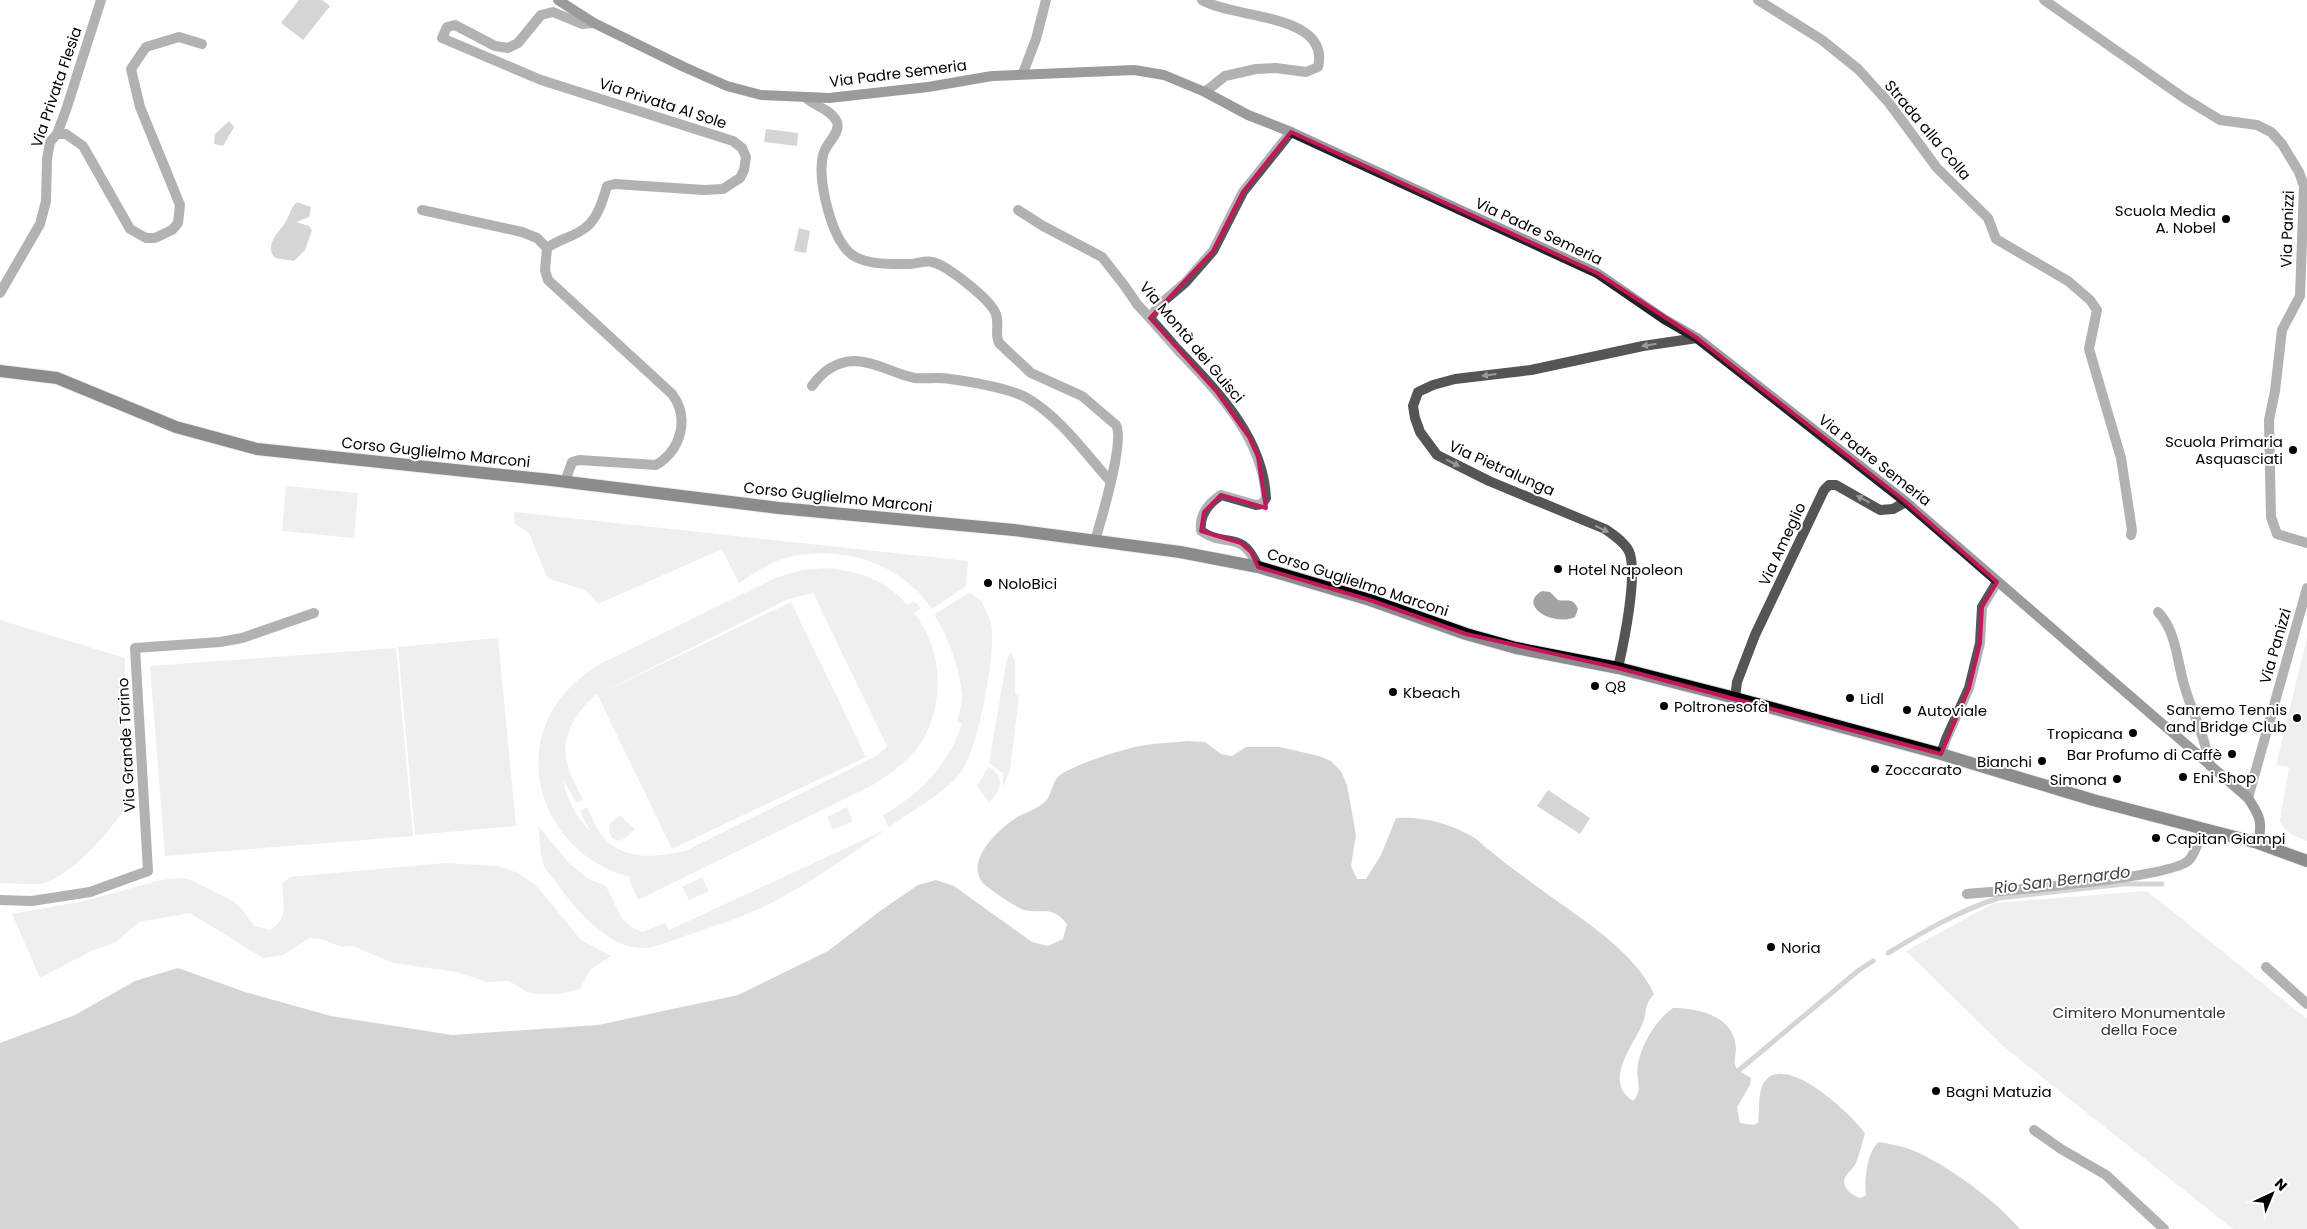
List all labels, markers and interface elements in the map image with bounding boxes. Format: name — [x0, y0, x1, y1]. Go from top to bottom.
street label: Via Privata Flesia — [26, 24, 86, 150]
street label: Via Padre Semeria — [828, 54, 968, 92]
street label: Via Privata Al Sole — [596, 72, 730, 134]
street label: Strada alla Colla — [1880, 76, 1976, 184]
street label: Via Panizzi — [2275, 190, 2299, 268]
street label: Via Padre Semeria — [1472, 192, 1606, 270]
place label: Scuola Media A. Nobel — [2115, 200, 2216, 238]
marker: Scuola Media A. Nobel — [2220, 213, 2232, 225]
street label: Via Montà dei Guisci — [1135, 277, 1249, 407]
one-way arrow — [1641, 342, 1657, 350]
one-way arrow — [1481, 371, 1497, 379]
street label: Via Padre Semeria — [1814, 409, 1936, 511]
place label: Scuola Primaria Asquasciati — [2165, 431, 2283, 469]
street label: Corso Guglielmo Marconi — [341, 432, 531, 472]
street label: Via Pietralunga — [1446, 435, 1558, 501]
marker: Scuola Primaria Asquasciati — [2287, 444, 2299, 456]
one-way arrow — [1446, 459, 1460, 467]
street label: Corso Guglielmo Marconi — [743, 477, 933, 517]
one-way arrow — [1855, 495, 1870, 503]
street label: Via Ameglio — [1753, 499, 1811, 589]
one-way arrow — [1595, 525, 1609, 533]
street label: Corso Guglielmo Marconi — [1265, 543, 1451, 621]
place label: Hotel Napoleon — [1568, 559, 1683, 580]
marker: Hotel Napoleon — [1552, 563, 1564, 575]
place label: NoloBici — [998, 573, 1057, 594]
marker: NoloBici — [982, 577, 994, 589]
street label: Via Panizzi — [2254, 606, 2296, 686]
place label: Q8 — [1605, 676, 1626, 697]
street label: Via Grande Torino — [112, 677, 140, 813]
marker: Q8 — [1589, 680, 1601, 692]
place label: Kbeach — [1403, 682, 1460, 703]
marker: Kbeach — [1387, 686, 1399, 698]
place label: Lidl — [1860, 688, 1884, 709]
marker: Lidl — [1844, 692, 1856, 704]
place label: Poltronesofà — [1674, 696, 1768, 717]
place label: Sanremo Tennis and Bridge Club — [2166, 699, 2287, 737]
marker: Poltronesofà — [1658, 700, 1670, 712]
place label: Autoviale — [1917, 700, 1987, 721]
marker: Autoviale — [1901, 704, 1913, 716]
marker: Sanremo Tennis and Bridge Club — [2291, 712, 2303, 724]
place label: Tropicana — [2047, 723, 2123, 744]
marker: Tropicana — [2127, 727, 2139, 739]
place label: Bar Profumo di Caffè — [2067, 744, 2222, 765]
marker: Bar Profumo di Caffè — [2226, 748, 2238, 760]
place label: Bianchi — [1977, 751, 2032, 772]
marker: Bianchi — [2036, 755, 2048, 767]
place label: Zoccarato — [1885, 759, 1962, 780]
marker: Zoccarato — [1869, 763, 1881, 775]
place label: Eni Shop — [2193, 767, 2256, 788]
place label: Simona — [2050, 769, 2107, 790]
marker: Eni Shop — [2177, 771, 2189, 783]
marker: Simona — [2111, 773, 2123, 785]
place label: Capitan Giampi — [2166, 828, 2286, 849]
marker: Capitan Giampi — [2150, 832, 2162, 844]
water label: Rio San Bernardo — [1992, 860, 2132, 900]
place label: Noria — [1781, 937, 1821, 958]
marker: Noria — [1765, 941, 1777, 953]
park label: Cimitero Monumentale della Foce — [2052, 1002, 2226, 1040]
place label: Bagni Matuzia — [1946, 1081, 2052, 1102]
marker: Bagni Matuzia — [1930, 1085, 1942, 1097]
north arrow — [2247, 1169, 2297, 1219]
text: N — [2270, 1174, 2292, 1195]

